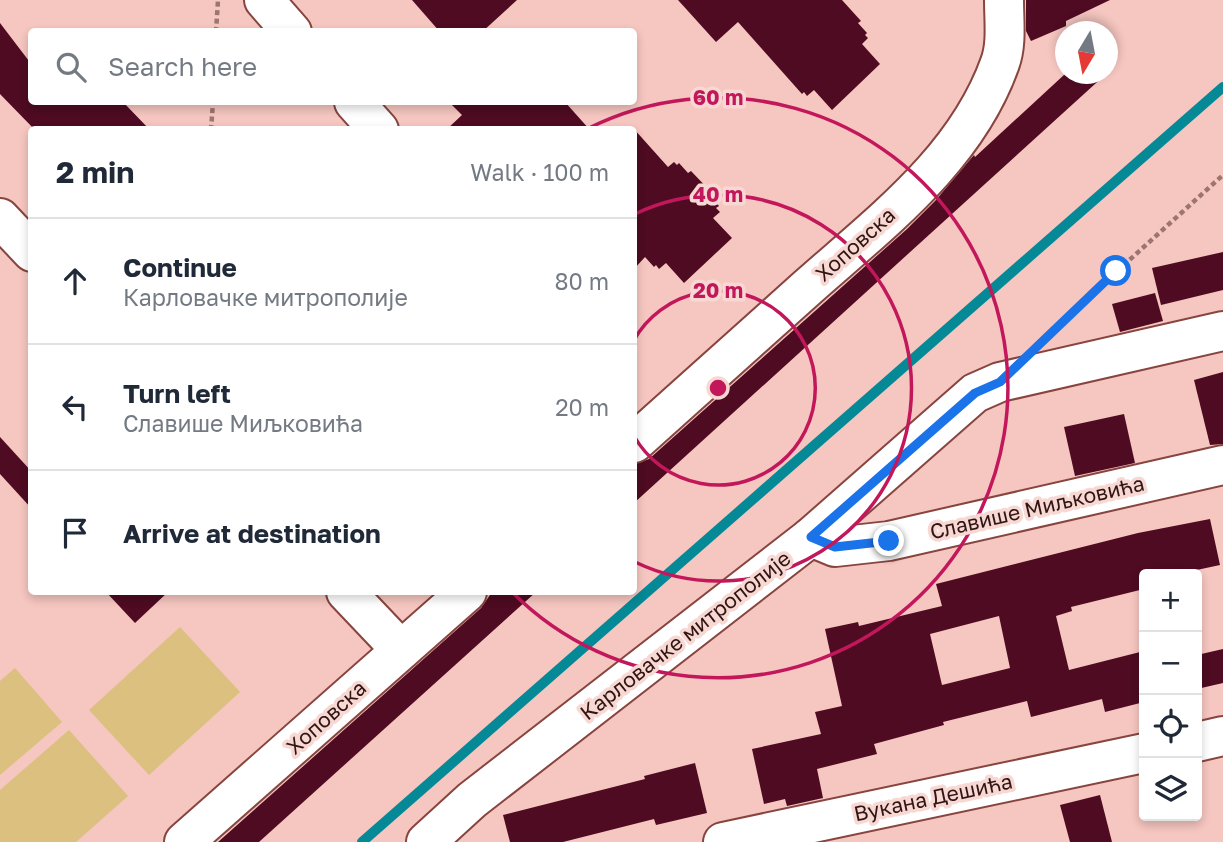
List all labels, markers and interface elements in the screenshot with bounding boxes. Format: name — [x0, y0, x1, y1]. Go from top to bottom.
north arrow — [1055, 21, 1118, 84]
search box — [28, 28, 637, 105]
icon: search — [52, 48, 90, 86]
text: Search here — [108, 51, 257, 82]
text: 60 m — [693, 84, 743, 110]
text: 2 min — [56, 154, 134, 190]
text: Walk · 100 m — [470, 158, 609, 186]
text: 40 m — [693, 181, 743, 207]
street label: Хоповска — [810, 201, 900, 287]
text: Continue — [123, 252, 237, 283]
route start — [1100, 255, 1131, 286]
icon: ahead — [56, 262, 94, 300]
text: 80 m — [555, 267, 609, 295]
text: 20 m — [693, 277, 743, 303]
text: Карловачке митрополије — [123, 283, 408, 311]
centre of rings — [706, 376, 730, 400]
text: Turn left — [123, 378, 231, 409]
icon: left — [56, 388, 94, 426]
text: 20 m — [555, 393, 609, 421]
text: Славише Миљковића — [123, 409, 363, 437]
street label: Славише Миљковића — [927, 470, 1147, 544]
icon: arrive — [56, 514, 94, 552]
text: Arrive at destination — [123, 518, 381, 549]
route end — [873, 525, 904, 556]
street label: Карловачке митрополије — [575, 545, 795, 725]
map controls — [1139, 569, 1202, 821]
button: + — [1139, 569, 1202, 632]
button: − — [1139, 632, 1202, 695]
street label: Хоповска — [281, 674, 371, 760]
button: locate — [1139, 695, 1202, 758]
button: layers — [1139, 758, 1202, 821]
street label: Вукана Дешића — [851, 768, 1015, 826]

